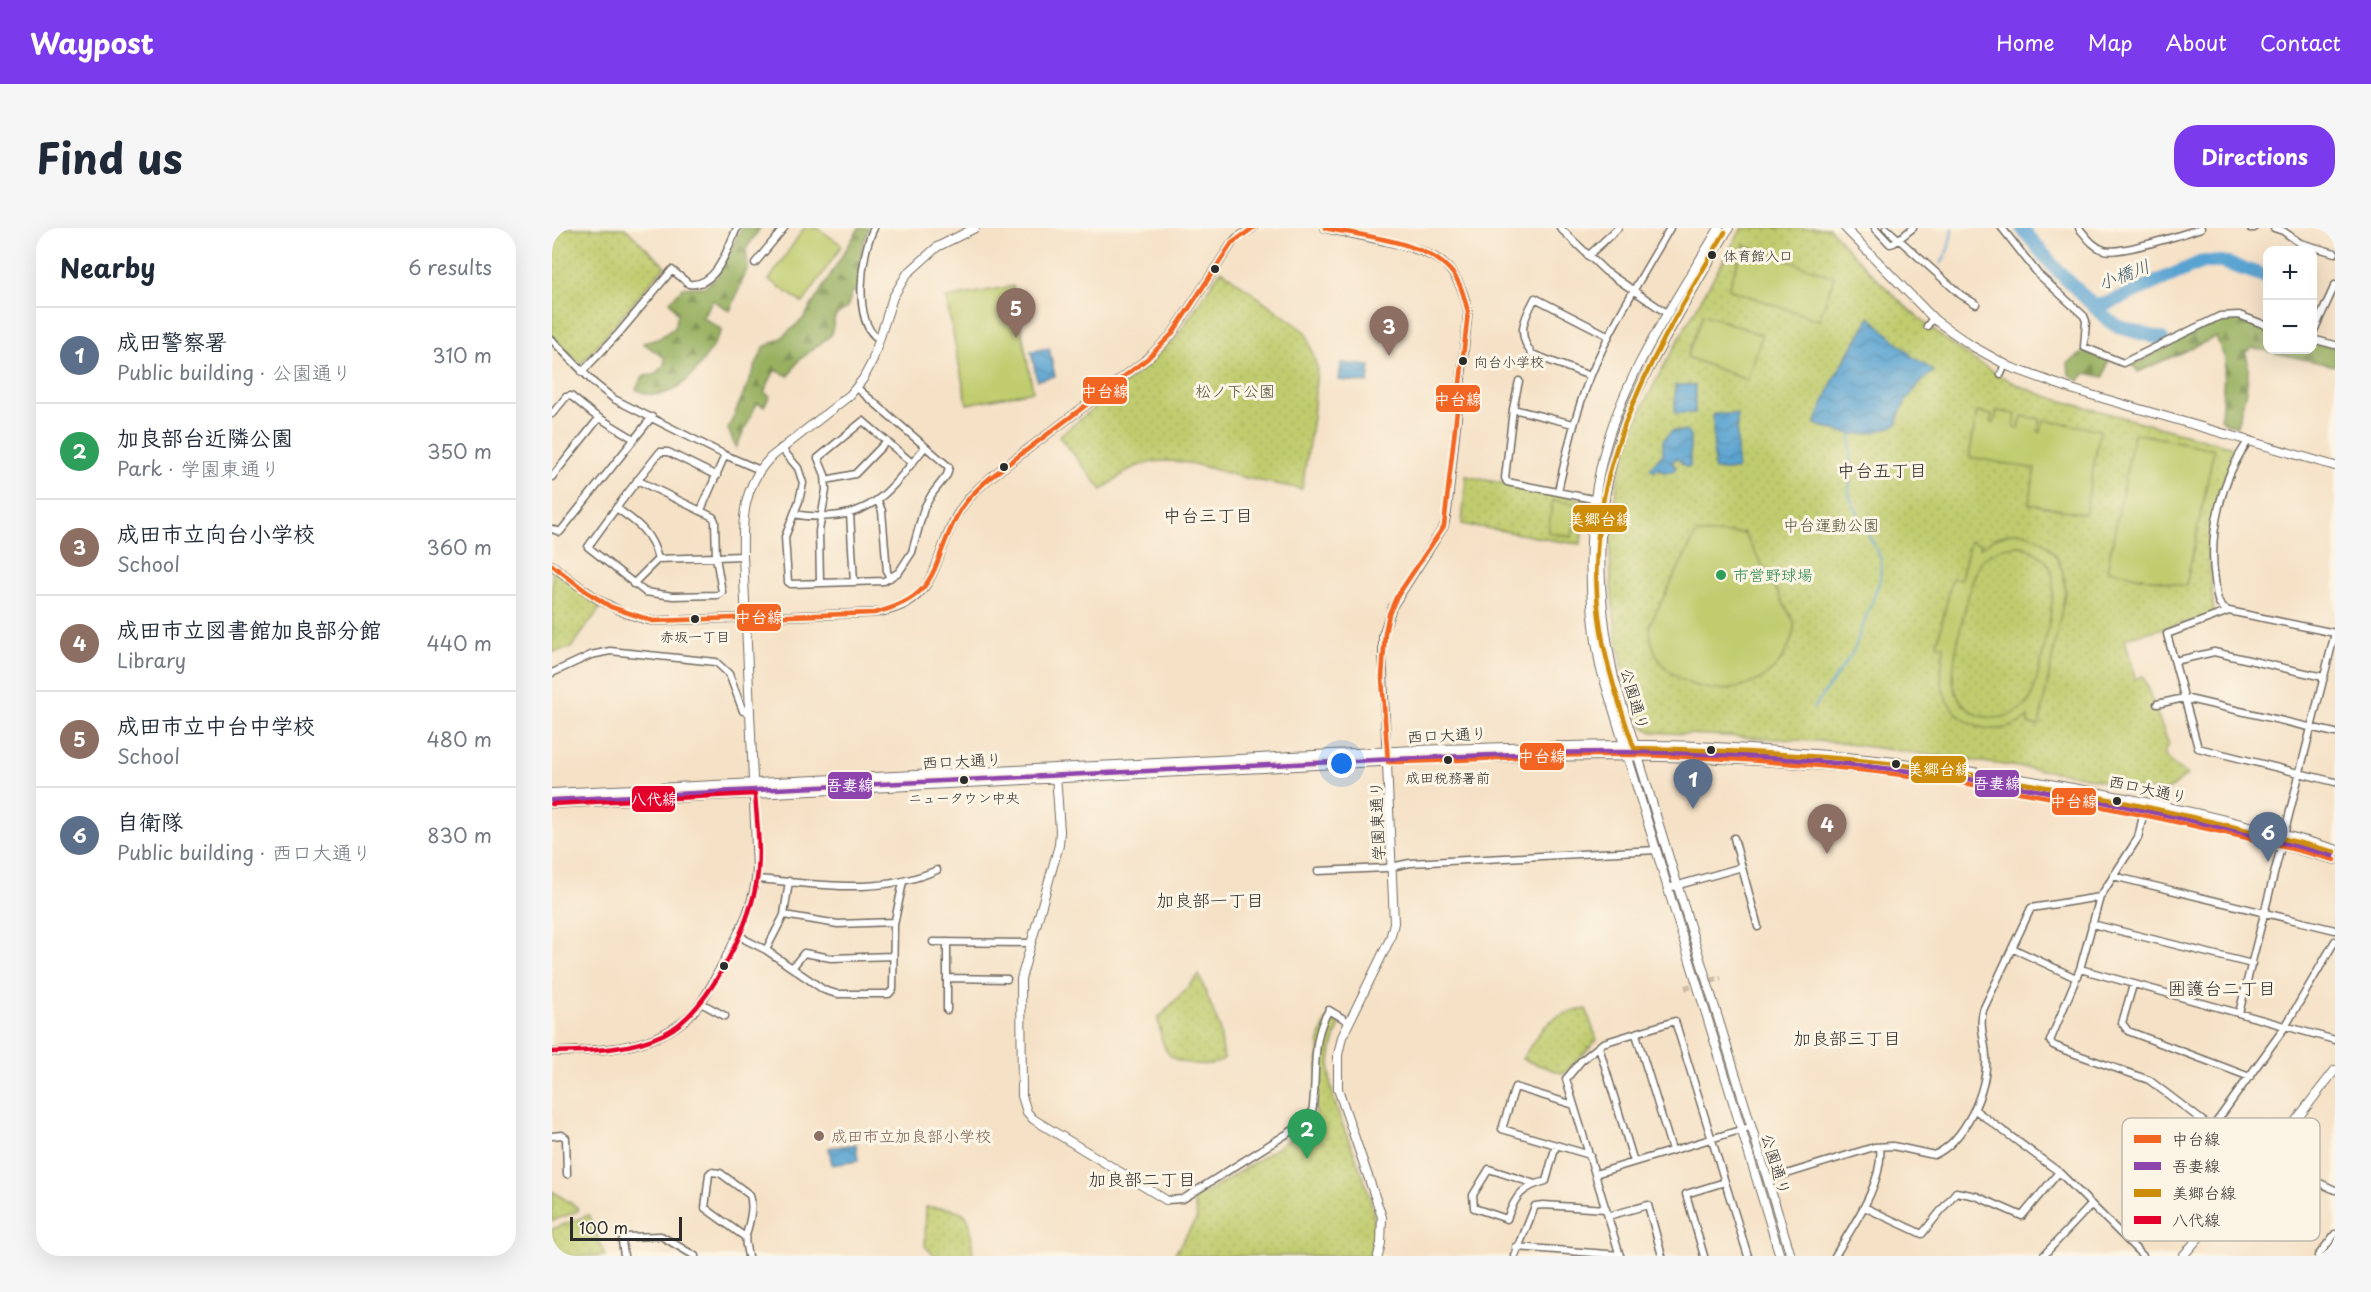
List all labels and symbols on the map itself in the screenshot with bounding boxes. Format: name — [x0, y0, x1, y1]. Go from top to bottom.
place label: 体育館入口 — [1723, 245, 1793, 266]
marker: 体育館入口 — [1706, 249, 1718, 261]
water label: 小橋川 — [2093, 251, 2154, 296]
unlabelled marker — [1209, 263, 1221, 275]
pin: 5 — [996, 288, 1036, 338]
pin: 3 — [1370, 306, 1408, 356]
place label: 向台小学校 — [1474, 351, 1544, 372]
marker: 向台小学校 — [1457, 355, 1469, 367]
line badge: 中台線 — [1082, 376, 1128, 405]
text: 中台線 — [1081, 378, 1129, 402]
park label: 松ノ下公園 — [1195, 378, 1275, 402]
line badge: 中台線 — [1435, 384, 1481, 413]
text: 中台線 — [1434, 386, 1482, 410]
district label: 中台五丁目 — [1837, 456, 1927, 483]
unlabelled marker — [998, 461, 1010, 473]
district label: 中台三丁目 — [1163, 501, 1253, 528]
line badge: 美郷台線 — [1572, 504, 1628, 533]
text: 美郷台線 — [1568, 506, 1632, 530]
park label: 中台運動公園 — [1783, 512, 1879, 536]
place label: 市営野球場 — [1733, 562, 1813, 586]
marker: 市営野球場 — [1714, 568, 1728, 582]
line badge: 中台線 — [736, 603, 782, 632]
text: 中台線 — [735, 604, 783, 628]
marker: 赤坂一丁目 — [689, 613, 701, 625]
place label: 赤坂一丁目 — [660, 626, 730, 647]
street label: 公園通り — [1616, 665, 1656, 733]
street label: 西口大通り — [1406, 720, 1488, 748]
line badge: 中台線 — [1519, 742, 1565, 771]
text: 中台線 — [1518, 743, 1566, 767]
unlabelled marker — [1705, 744, 1717, 756]
street label: 西口大通り — [921, 746, 1003, 774]
your location — [1327, 749, 1356, 778]
marker: 成田税務署前 — [1442, 754, 1454, 766]
line badge: 美郷台線 — [1910, 755, 1967, 784]
text: 美郷台線 — [1907, 756, 1971, 780]
unlabelled marker — [1890, 758, 1902, 770]
pin: 1 — [1674, 760, 1712, 809]
place label: 成田税務署前 — [1406, 767, 1490, 788]
street label: 西口大通り — [2107, 768, 2190, 808]
line badge: 吾妻線 — [1974, 769, 2020, 798]
text: 吾妻線 — [1973, 770, 2021, 794]
line badge: 吾妻線 — [827, 771, 873, 800]
text: 吾妻線 — [826, 772, 874, 796]
marker: ニュータウン中央 — [958, 774, 970, 786]
street label: 学園東通り — [1363, 781, 1389, 861]
line badge: 八代線 — [631, 785, 676, 813]
text: 八代線 — [630, 786, 678, 810]
place label: ニュータウン中央 — [908, 787, 1020, 808]
line badge: 中台線 — [2051, 787, 2097, 816]
text: 中台線 — [2050, 788, 2098, 812]
unlabelled marker — [2111, 795, 2123, 807]
pin: 4 — [1808, 804, 1846, 854]
pin: 6 — [2248, 812, 2288, 862]
district label: 加良部一丁目 — [1156, 886, 1264, 913]
unlabelled marker — [718, 960, 730, 972]
district label: 囲護台二丁目 — [2168, 974, 2276, 1001]
district label: 加良部三丁目 — [1793, 1024, 1901, 1051]
pin: 2 — [1288, 1110, 1326, 1159]
legend — [2122, 1118, 2320, 1241]
place label: 成田市立加良部小学校 — [831, 1123, 991, 1147]
text: 中台線 — [2172, 1126, 2220, 1150]
marker: 成田市立加良部小学校 — [812, 1129, 826, 1143]
street label: 公園通り — [1756, 1130, 1798, 1198]
text: 吾妻線 — [2172, 1153, 2220, 1177]
district label: 加良部二丁目 — [1088, 1165, 1196, 1192]
text: 美郷台線 — [2172, 1180, 2236, 1204]
text: 八代線 — [2172, 1207, 2220, 1231]
scale bar — [570, 1214, 682, 1242]

